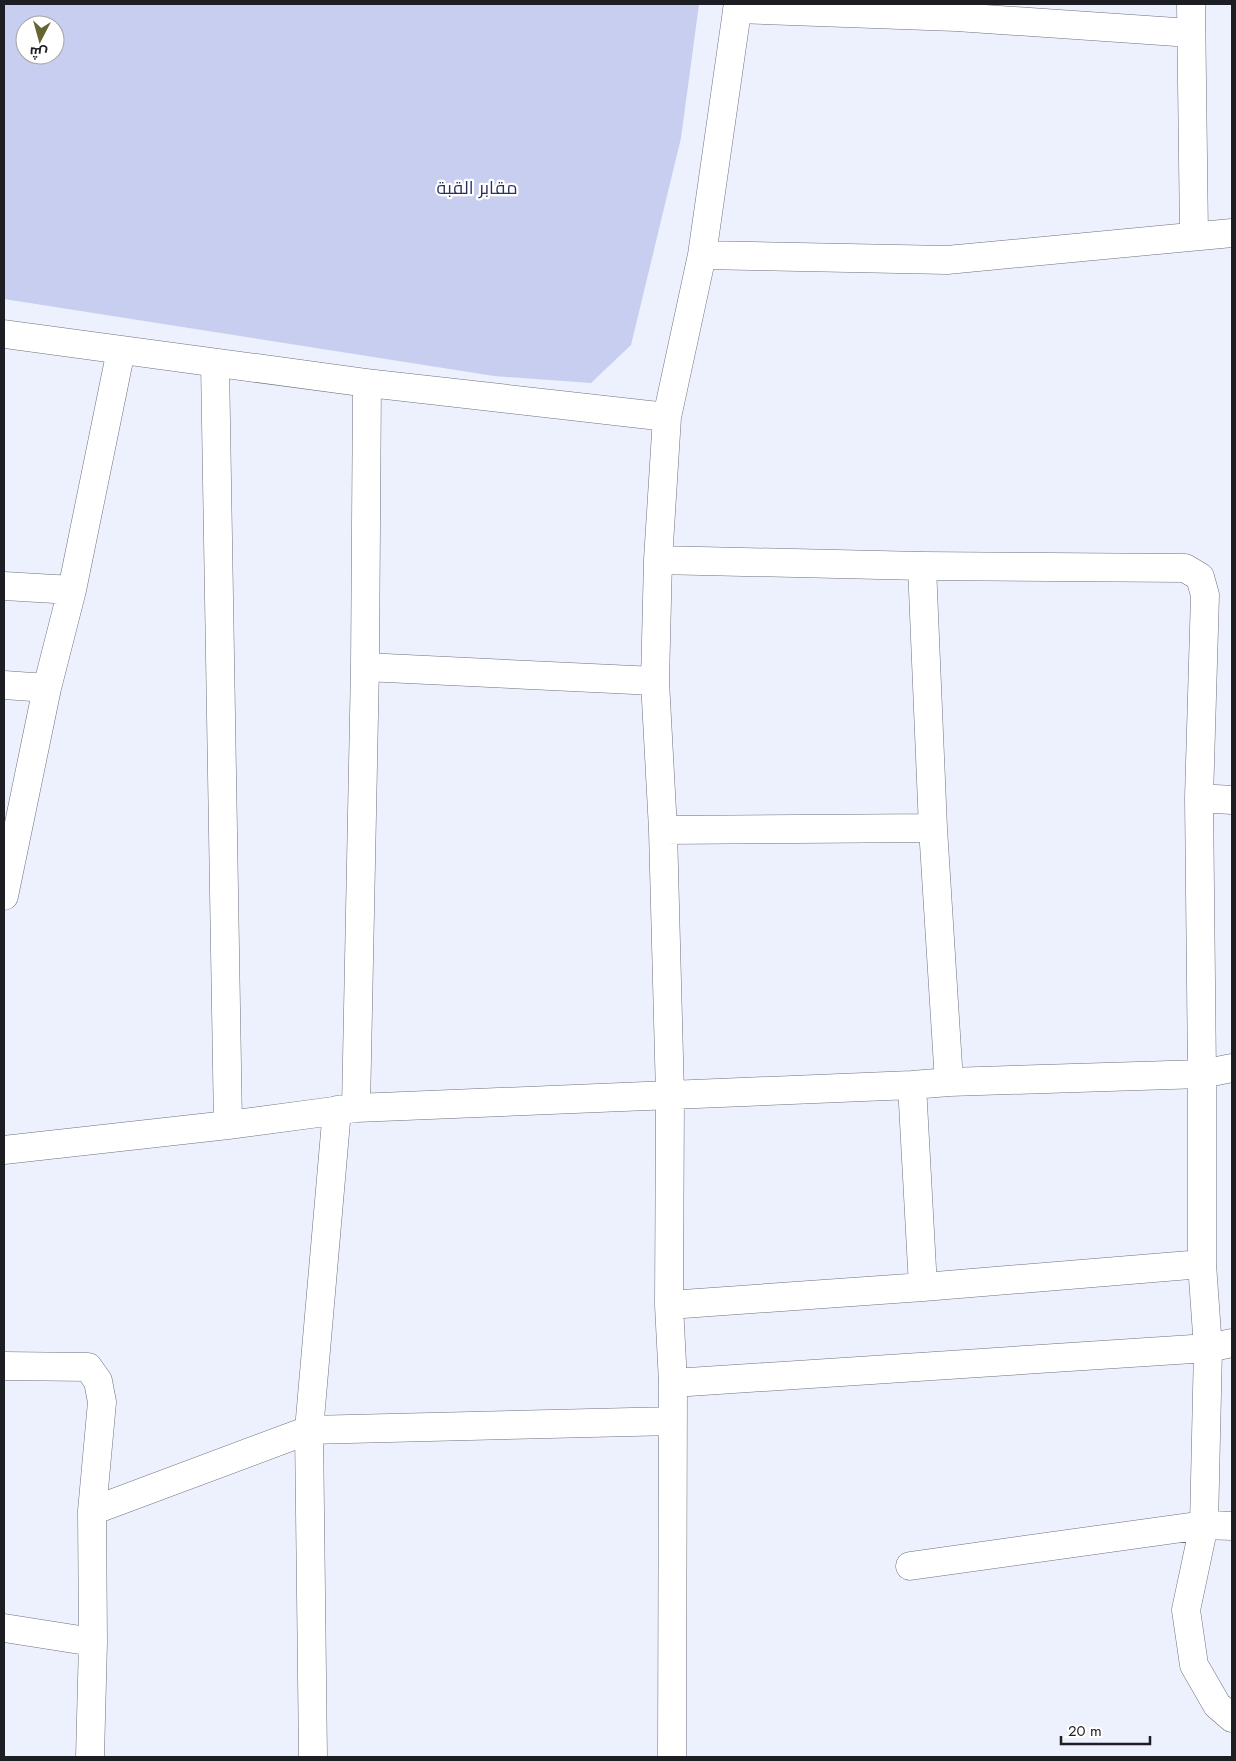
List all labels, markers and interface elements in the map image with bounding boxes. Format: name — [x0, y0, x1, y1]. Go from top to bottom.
north arrow — [15, 15, 65, 65]
text: ش — [29, 42, 49, 64]
park label: مقابر القبة — [437, 175, 517, 201]
scale bar — [1061, 1714, 1150, 1746]
text: 20 m — [1068, 1720, 1102, 1742]

